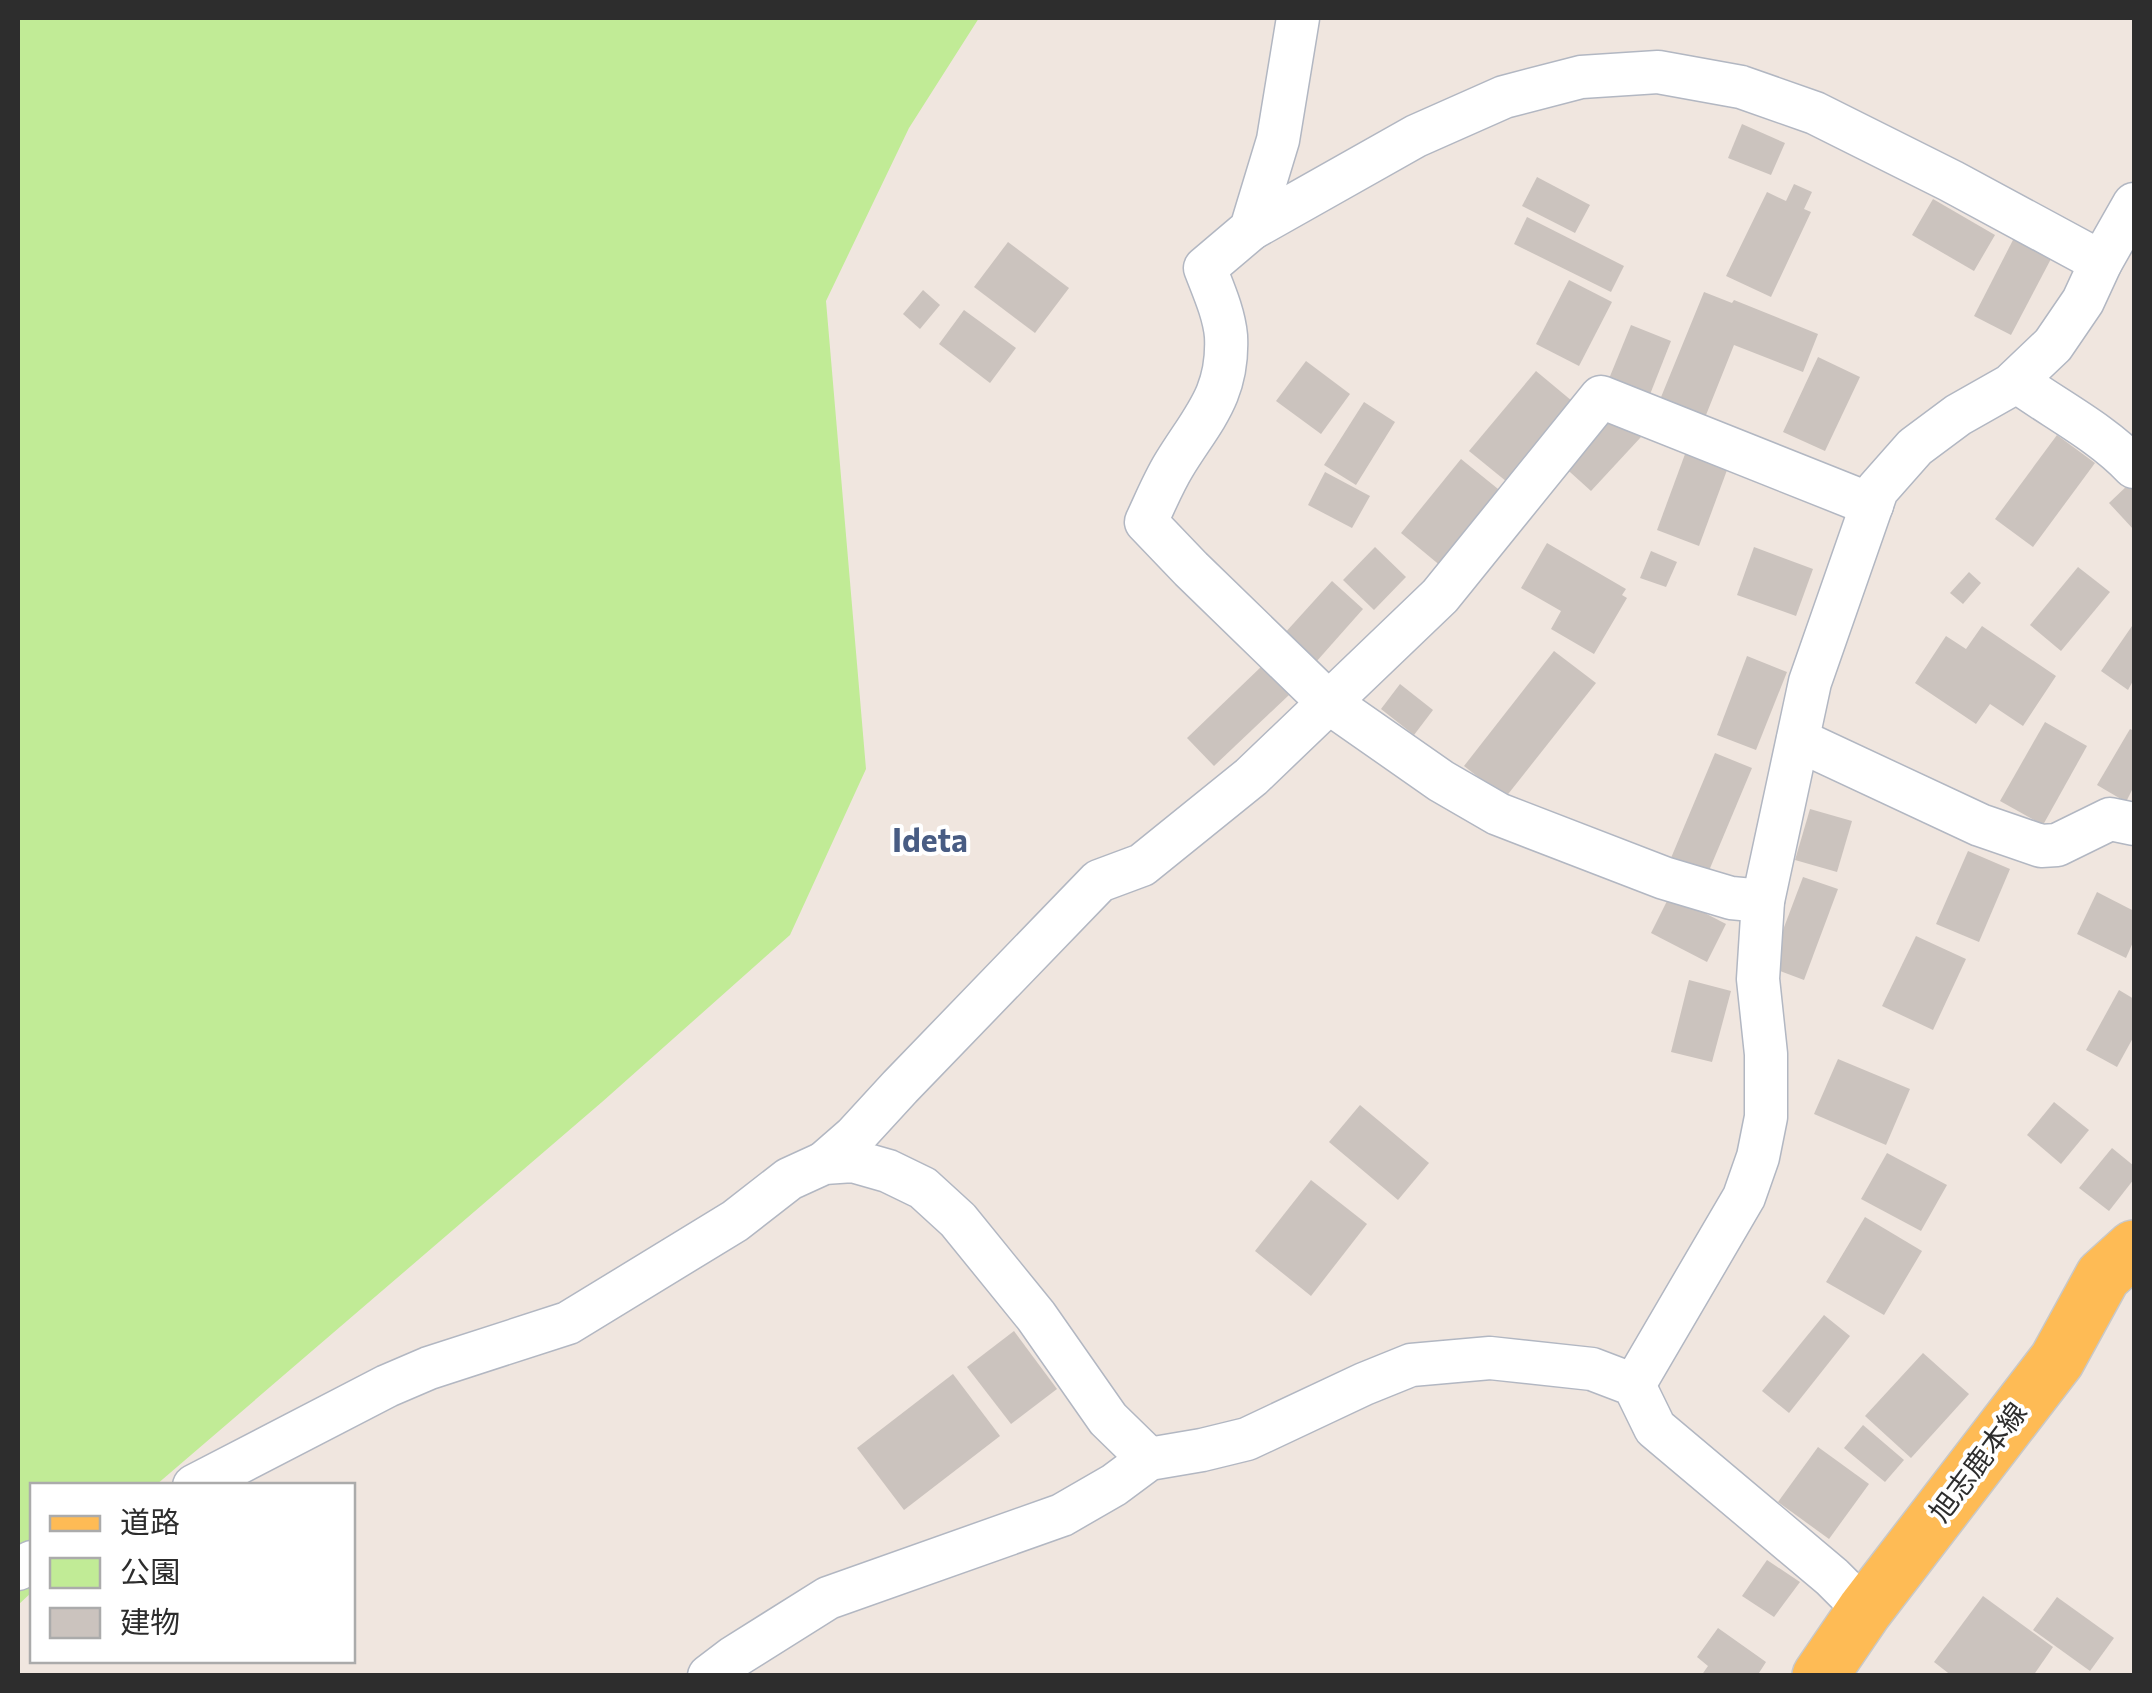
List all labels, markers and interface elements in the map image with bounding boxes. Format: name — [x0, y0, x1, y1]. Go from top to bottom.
district label: Ideta — [892, 819, 968, 859]
street label: 旭志鹿本線 — [1921, 1395, 2033, 1528]
legend — [30, 1483, 355, 1663]
text: 道路 — [120, 1502, 180, 1539]
text: 公園 — [120, 1552, 180, 1589]
text: 建物 — [120, 1602, 180, 1639]

